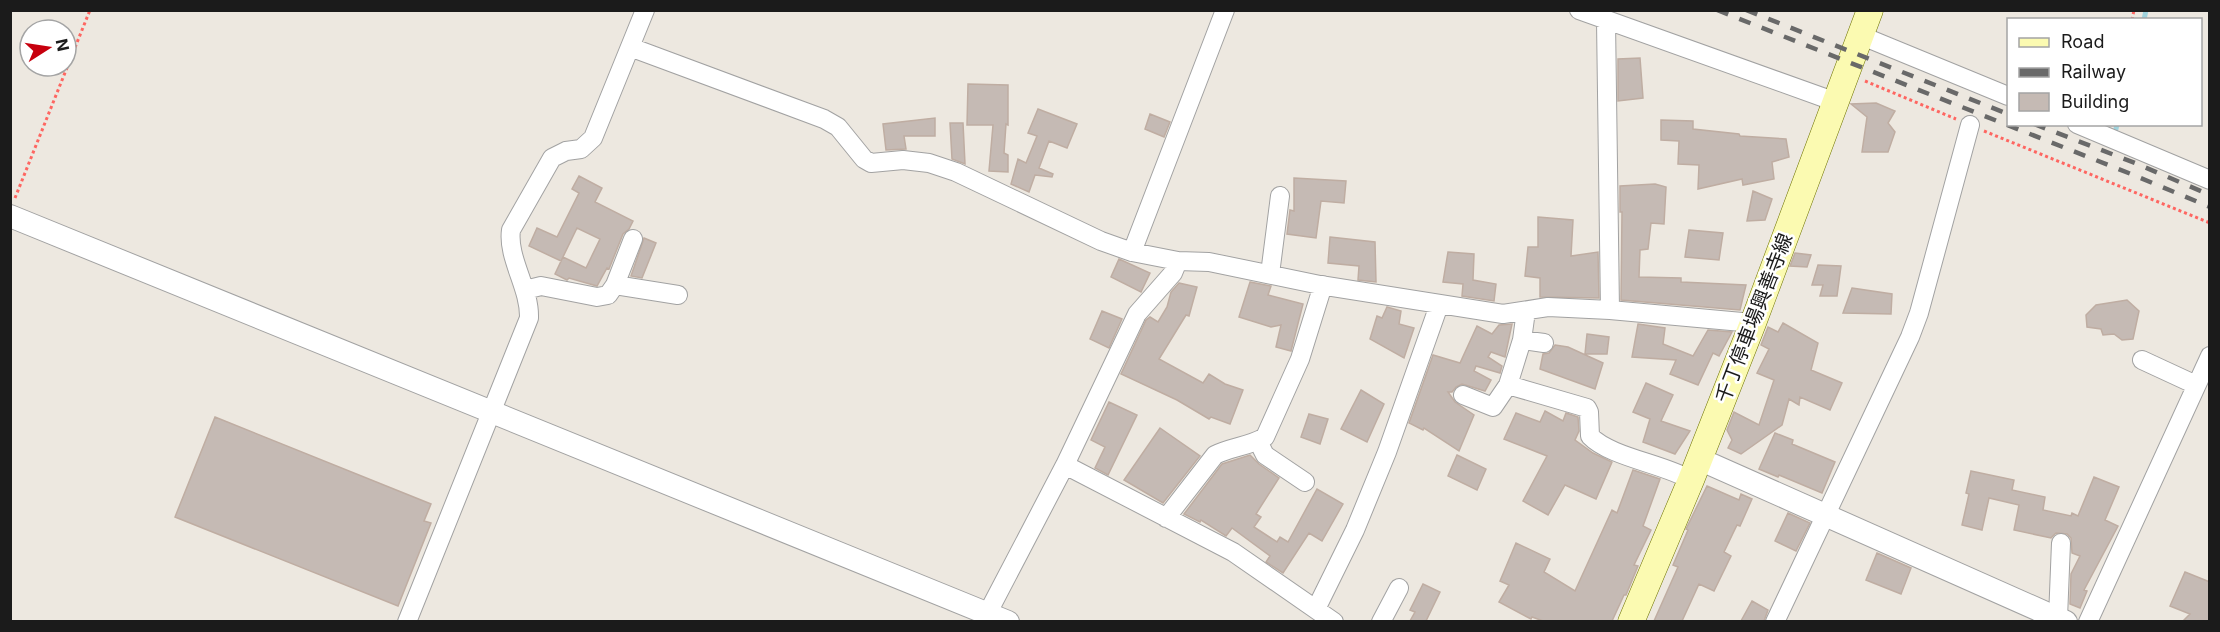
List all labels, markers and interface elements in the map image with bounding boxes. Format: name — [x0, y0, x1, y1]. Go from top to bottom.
north arrow — [18, 18, 78, 78]
legend — [2007, 18, 2202, 126]
text: Road — [2061, 31, 2104, 52]
text: N — [52, 37, 74, 53]
text: Railway — [2061, 61, 2126, 82]
text: Building — [2061, 91, 2129, 112]
street label: 千丁停車場興善寺線 — [1711, 230, 1797, 406]

